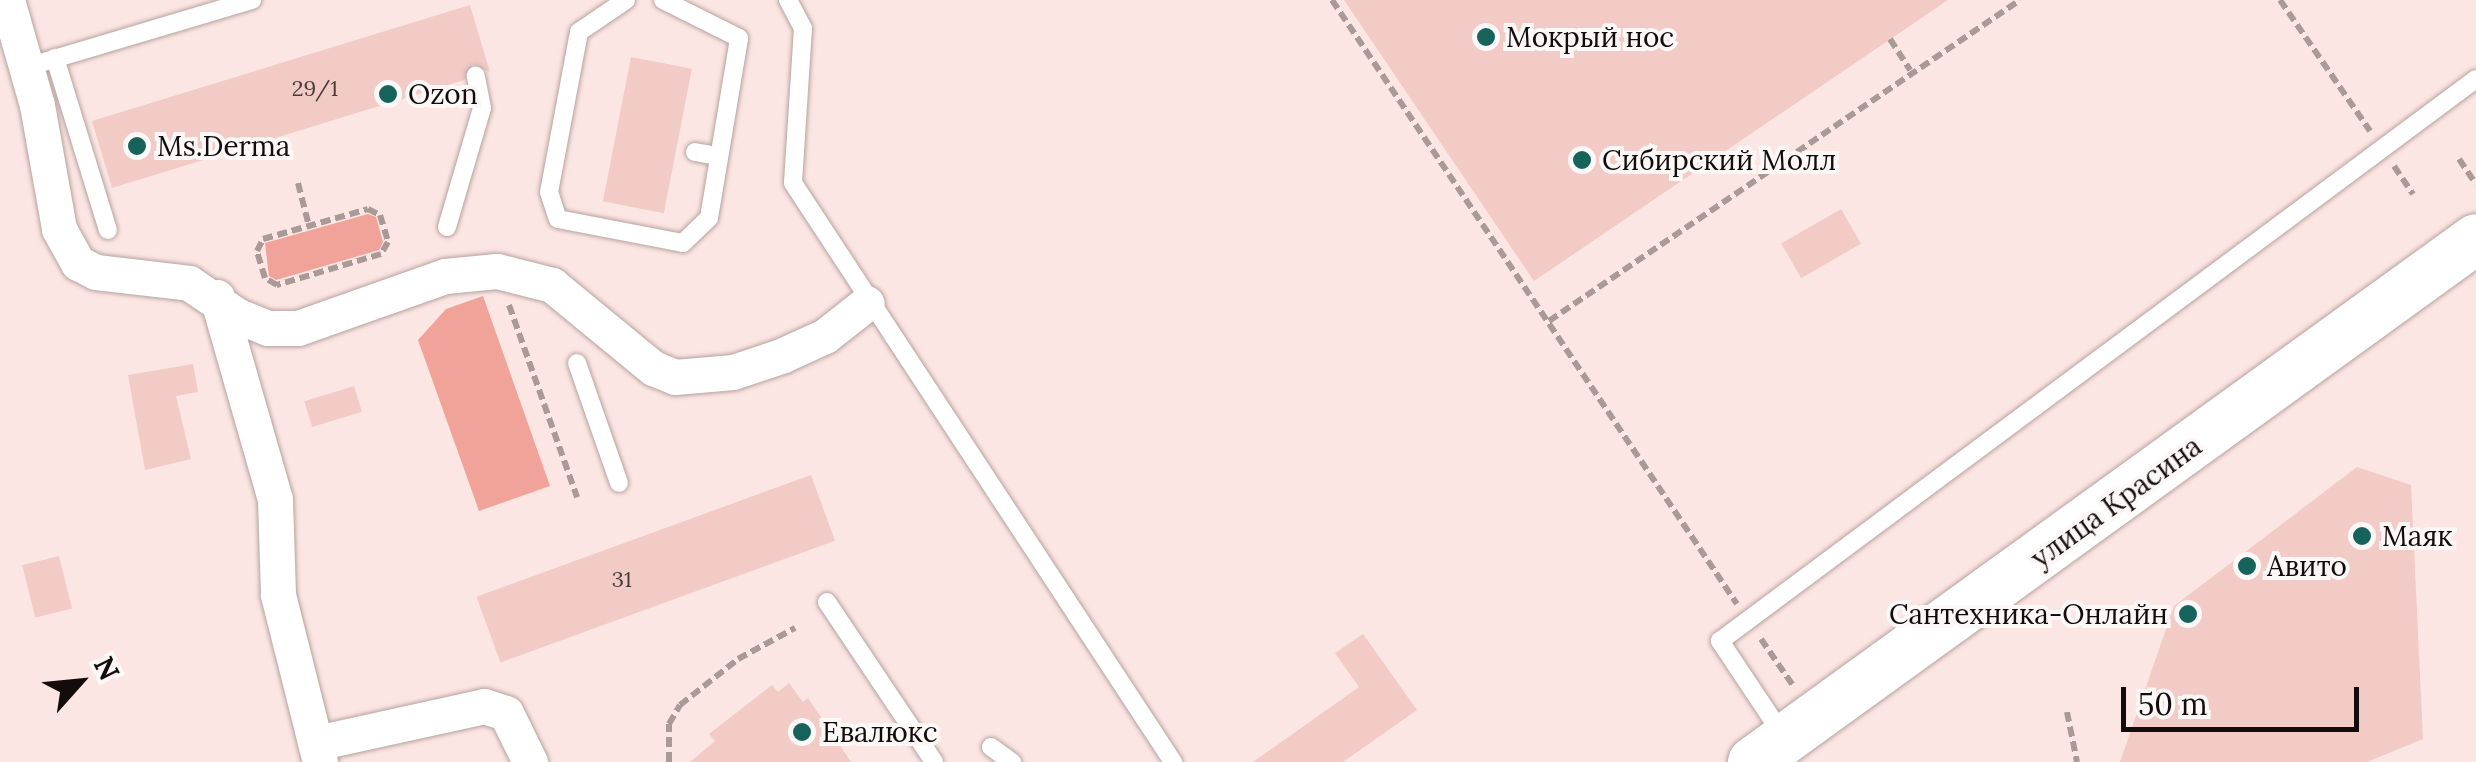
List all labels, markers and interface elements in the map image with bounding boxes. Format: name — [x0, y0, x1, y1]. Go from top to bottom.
place label: Мокрый нос — [1506, 20, 1674, 54]
marker: Мокрый нос — [1475, 26, 1497, 48]
house number: 29/1 — [292, 76, 338, 102]
place label: Ozon — [408, 77, 478, 111]
marker: Ozon — [377, 83, 399, 105]
place label: Ms.Derma — [157, 129, 290, 163]
marker: Ms.Derma — [126, 135, 148, 157]
place label: Сибирский Молл — [1602, 143, 1836, 177]
marker: Сибирский Молл — [1571, 149, 1593, 171]
street label: улица Красина — [2024, 429, 2208, 575]
place label: Маяк — [2382, 519, 2452, 553]
marker: Маяк — [2351, 525, 2373, 547]
place label: Авито — [2267, 549, 2347, 583]
marker: Авито — [2236, 555, 2258, 577]
house number: 31 — [612, 567, 632, 593]
place label: Сантехника-Онлайн — [1889, 597, 2168, 631]
marker: Сантехника-Онлайн — [2177, 603, 2199, 625]
north arrow — [30, 632, 130, 732]
text: N — [86, 651, 128, 686]
scale bar — [2126, 667, 2364, 729]
text: 50 m — [2138, 685, 2208, 723]
place label: Евалюкс — [822, 715, 938, 749]
marker: Евалюкс — [791, 721, 813, 743]

